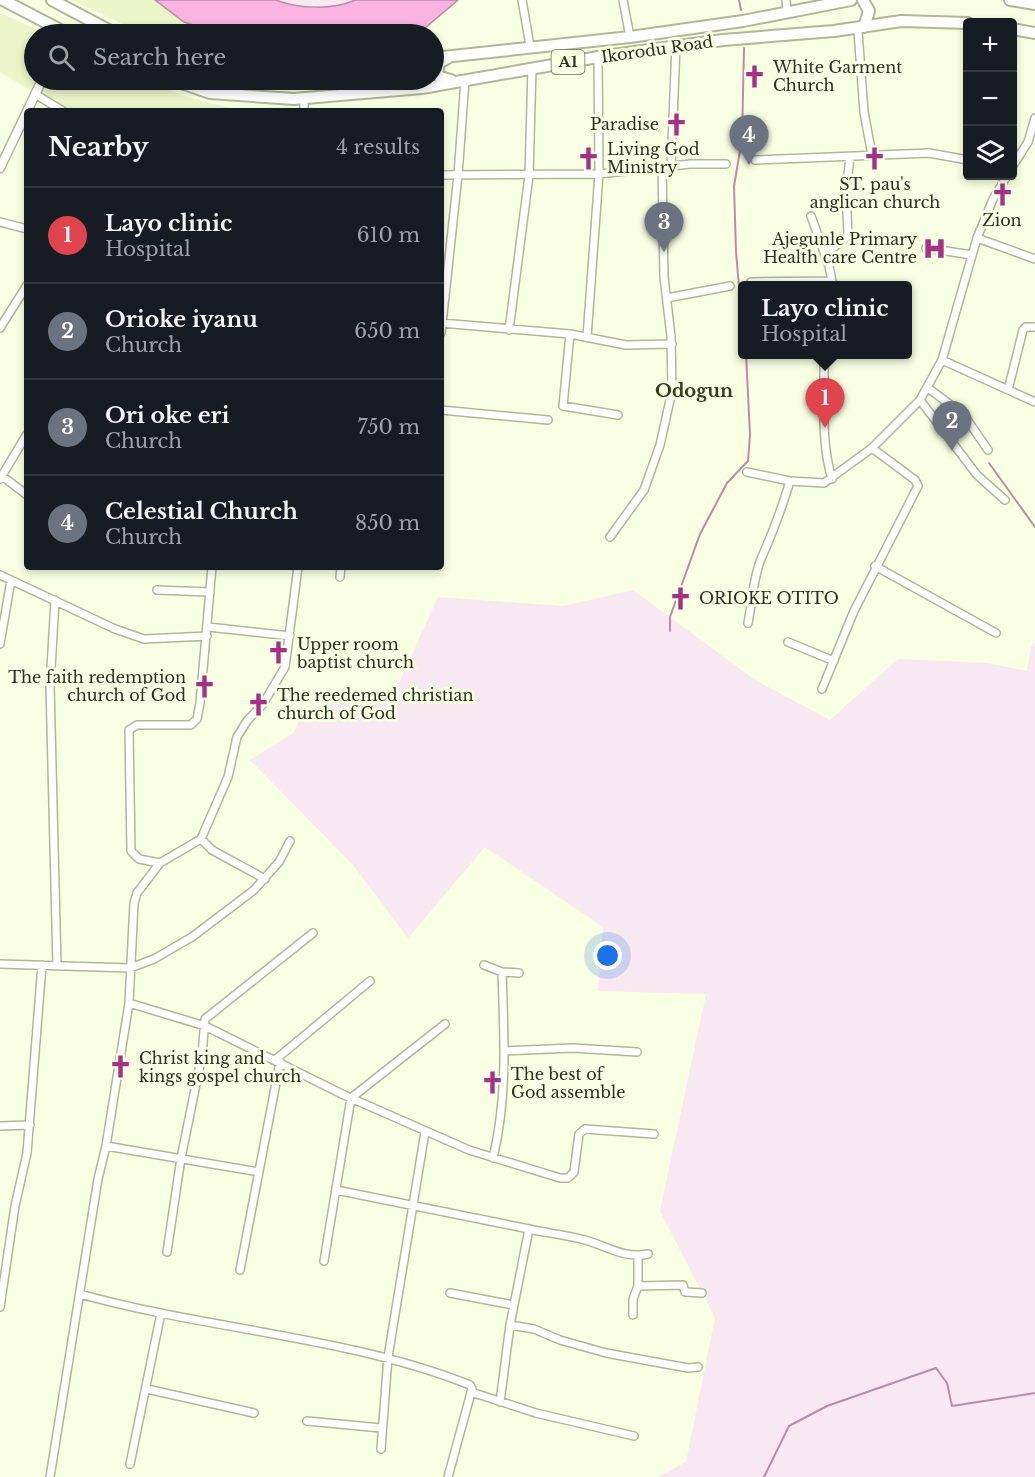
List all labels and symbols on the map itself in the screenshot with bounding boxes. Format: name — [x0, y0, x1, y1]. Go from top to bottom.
street label: Ikorodu Road — [600, 31, 715, 67]
road number: A1 — [552, 50, 584, 74]
place label: White Garment Church — [772, 57, 902, 95]
church icon: White Garment Church — [742, 63, 768, 89]
church icon: Paradise — [664, 111, 690, 137]
place label: Paradise — [590, 114, 659, 134]
pin: 4 — [730, 116, 768, 165]
place label: Living God Ministry — [607, 139, 700, 177]
church icon: Living God Ministry — [576, 145, 602, 171]
church icon: ST. pau's anglican church — [862, 146, 888, 172]
place label: ST. pau's anglican church — [810, 174, 940, 212]
church icon: Zion — [989, 182, 1015, 208]
pin: 3 — [644, 202, 684, 252]
place label: Zion — [982, 210, 1022, 230]
place label: Ajegunle Primary Health care Centre — [763, 229, 918, 267]
hospital icon: Ajegunle Primary Health care Centre — [922, 235, 948, 261]
pin: 1 — [806, 378, 844, 428]
district label: Odogun — [655, 380, 733, 402]
pin: 2 — [932, 402, 972, 451]
church icon: ORIOKE OTITO — [668, 585, 694, 611]
place label: ORIOKE OTITO — [699, 588, 839, 608]
place label: Upper room baptist church — [296, 634, 414, 672]
church icon: Upper room baptist church — [266, 640, 292, 666]
place label: The faith redemption church of God — [8, 667, 186, 705]
church icon: The faith redemption church of God — [191, 673, 217, 699]
place label: The reedemed christian church of God — [277, 685, 473, 723]
church icon: The reedemed christian church of God — [246, 691, 272, 717]
your location — [593, 941, 622, 970]
place label: Christ king and kings gospel church — [139, 1048, 301, 1086]
church icon: Christ king and kings gospel church — [108, 1054, 134, 1080]
place label: The best of God assemble — [511, 1064, 625, 1102]
church icon: The best of God assemble — [480, 1070, 506, 1096]

